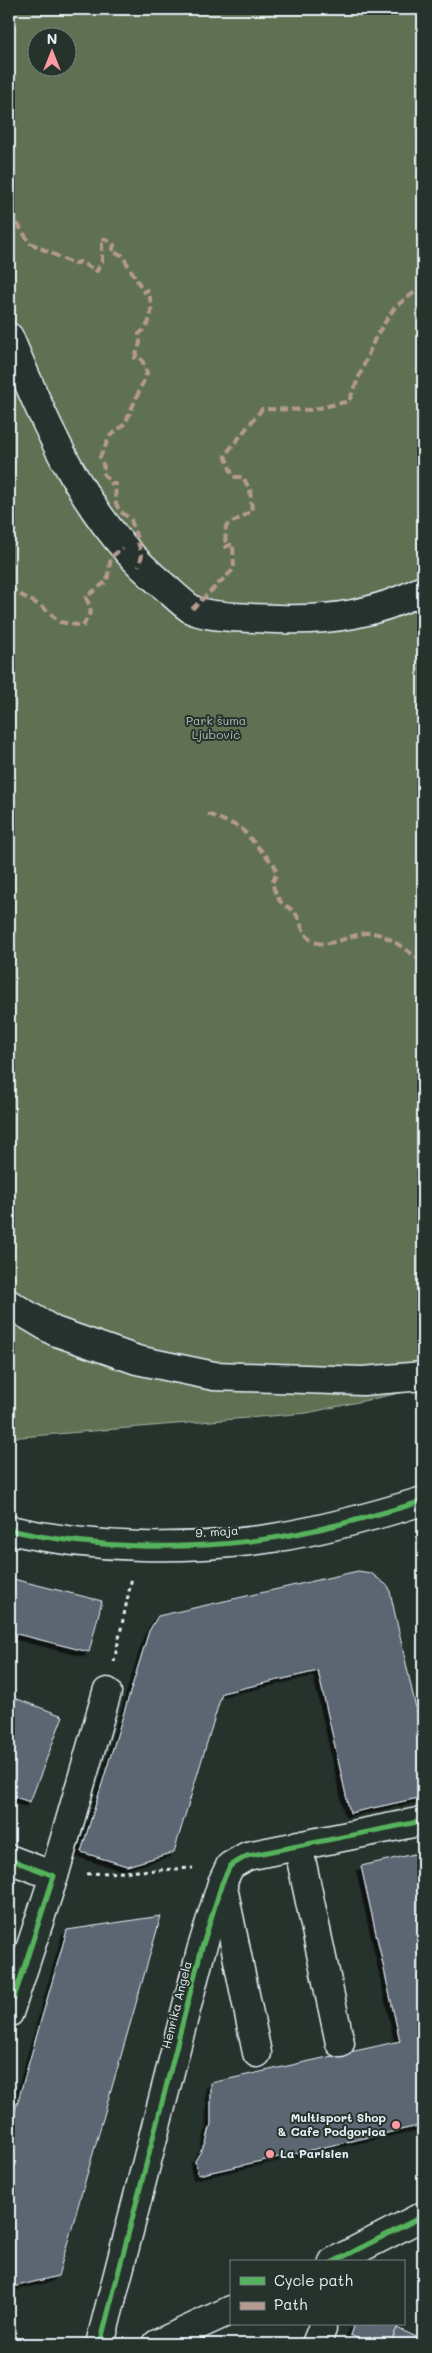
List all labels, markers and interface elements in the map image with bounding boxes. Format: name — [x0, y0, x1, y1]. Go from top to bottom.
north arrow — [28, 28, 78, 78]
text: N — [47, 29, 57, 48]
park label: Park šuma Ljubović — [186, 712, 246, 742]
street label: 9. maja — [195, 1522, 239, 1540]
street label: Henrika Angela — [157, 1959, 195, 2050]
place label: Multisport Shop & Cafe Podgorica — [277, 2109, 386, 2139]
marker: Multisport Shop & Cafe Podgorica — [390, 2119, 402, 2131]
place label: La Parisien — [280, 2145, 349, 2161]
marker: La Parisien — [264, 2148, 276, 2160]
legend — [230, 2260, 404, 2326]
text: Cycle path — [274, 2270, 353, 2290]
text: Path — [274, 2294, 308, 2314]

